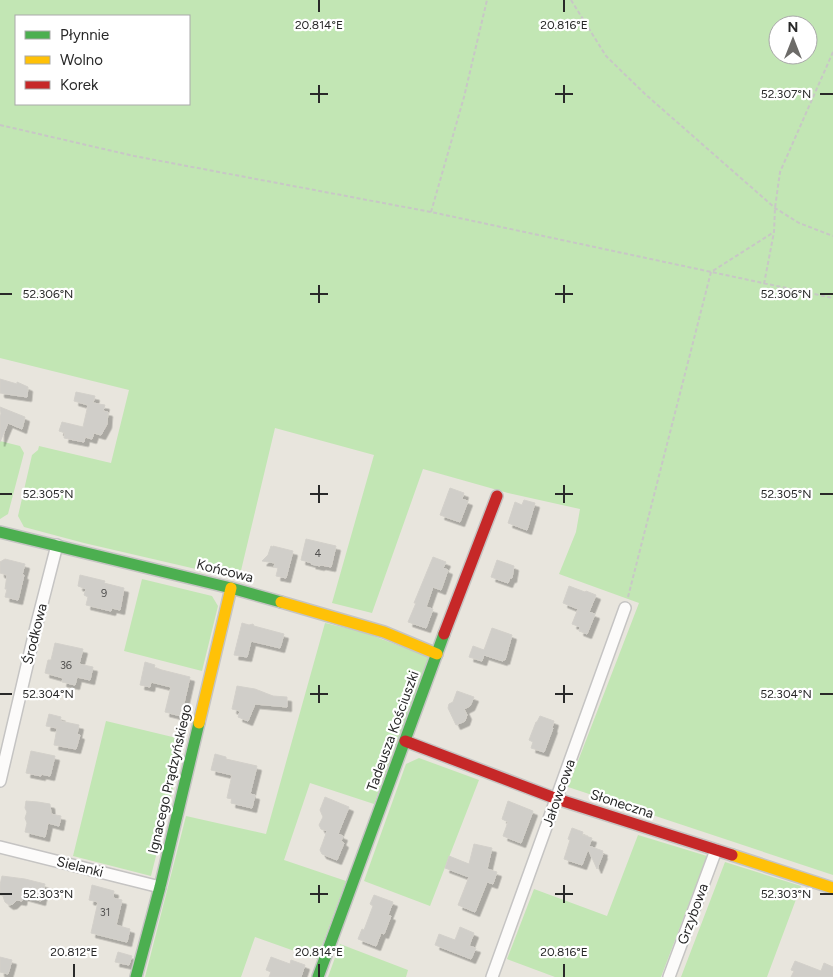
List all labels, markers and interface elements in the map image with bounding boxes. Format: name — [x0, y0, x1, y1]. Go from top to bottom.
legend — [15, 15, 190, 105]
north arrow — [768, 15, 818, 65]
text: 20.814°E — [295, 18, 343, 32]
text: 20.816°E — [540, 18, 588, 32]
text: N — [788, 19, 798, 36]
text: Płynnie — [60, 26, 109, 44]
text: Wolno — [60, 51, 103, 69]
text: Korek — [60, 76, 99, 94]
text: 52.307°N — [761, 87, 811, 101]
text: 52.306°N — [23, 287, 73, 301]
text: 52.306°N — [761, 287, 811, 301]
text: 52.305°N — [23, 487, 73, 501]
text: 52.305°N — [761, 487, 811, 501]
house number: 4 — [315, 547, 322, 560]
street label: Końcowa — [195, 556, 255, 586]
house number: 9 — [101, 587, 107, 600]
street label: Środkowa — [19, 602, 51, 666]
house number: 36 — [60, 659, 72, 672]
street label: Tadeusza Kościuszki — [363, 668, 423, 794]
text: 52.304°N — [22, 687, 74, 701]
text: 52.304°N — [760, 687, 812, 701]
street label: Ignacego Prądzyńskiego — [145, 703, 195, 855]
street label: Jałowcowa — [539, 757, 579, 829]
street label: Słoneczna — [588, 786, 656, 822]
street label: Sielanki — [55, 853, 105, 881]
street label: Grzybowa — [674, 881, 712, 947]
text: 52.303°N — [23, 887, 73, 901]
text: 52.303°N — [761, 887, 811, 901]
house number: 31 — [100, 906, 110, 919]
text: 20.812°E — [50, 945, 98, 959]
text: 20.814°E — [295, 945, 343, 959]
text: 20.816°E — [540, 945, 588, 959]

